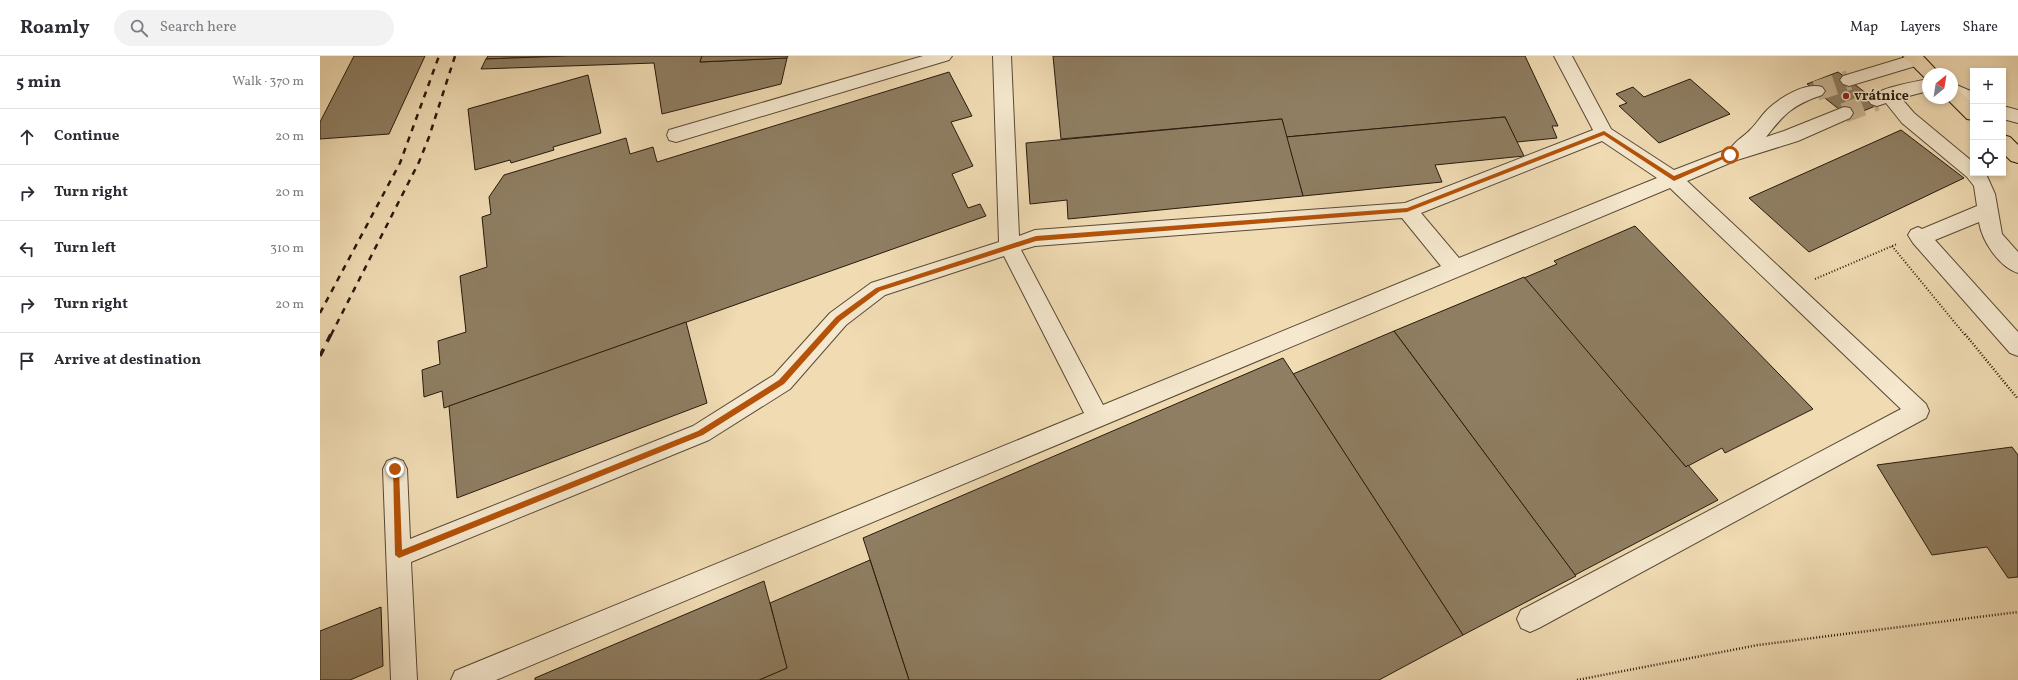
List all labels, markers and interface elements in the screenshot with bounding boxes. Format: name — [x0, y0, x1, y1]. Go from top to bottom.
search box — [114, 10, 394, 46]
text: Roamly — [20, 15, 90, 41]
icon: search — [128, 17, 150, 39]
text: Search here — [160, 17, 237, 38]
text: Map — [1850, 18, 1878, 37]
text: Layers — [1900, 18, 1940, 37]
text: Share — [1962, 18, 1998, 37]
north arrow — [1922, 68, 1958, 104]
map controls — [1970, 68, 2006, 176]
button: + — [1970, 68, 2006, 104]
text: 5 min — [16, 71, 61, 94]
text: Walk · 370 m — [232, 73, 304, 91]
place label: vrátnice — [1854, 87, 1909, 106]
marker: vrátnice — [1841, 91, 1851, 101]
button: − — [1970, 104, 2006, 140]
icon: ahead — [16, 126, 38, 148]
text: Continue — [54, 126, 119, 147]
text: 20 m — [275, 128, 304, 146]
button: locate — [1970, 140, 2006, 176]
route start — [1721, 146, 1739, 164]
icon: right — [16, 182, 38, 204]
text: Turn right — [54, 182, 128, 203]
text: 20 m — [275, 184, 304, 202]
icon: left — [16, 238, 38, 260]
text: Turn left — [54, 238, 116, 259]
text: 310 m — [270, 240, 304, 258]
icon: right — [16, 294, 38, 316]
text: Turn right — [54, 294, 128, 315]
text: 20 m — [275, 296, 304, 314]
icon: arrive — [16, 350, 38, 372]
text: Arrive at destination — [54, 350, 201, 371]
route end — [386, 460, 404, 478]

